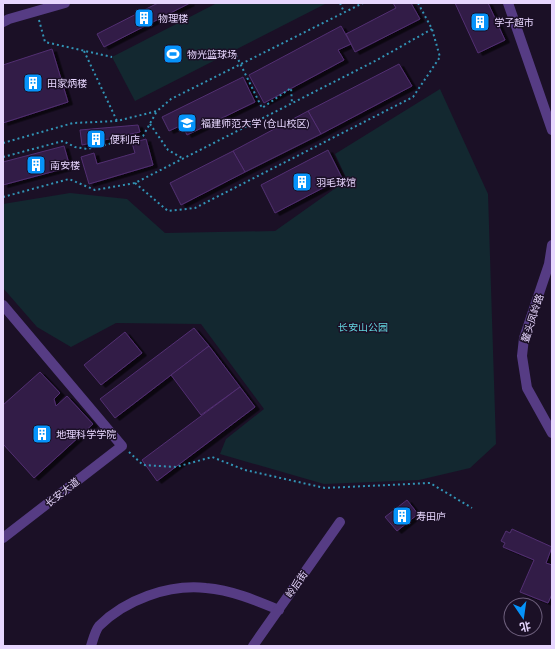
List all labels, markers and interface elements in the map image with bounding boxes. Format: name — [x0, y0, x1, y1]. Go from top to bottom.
building icon: 物理楼 — [133, 7, 155, 29]
building icon: 学子超市 — [469, 11, 491, 33]
place label: 物理楼 — [158, 13, 188, 24]
place label: 学子超市 — [494, 17, 534, 28]
sports icon: 物光篮球场 — [162, 43, 184, 65]
place label: 物光篮球场 — [187, 49, 237, 60]
building icon: 田家炳楼 — [22, 72, 44, 94]
place label: 田家炳楼 — [47, 78, 87, 89]
school or university icon: 福建师范大学 (仓山校区) — [176, 112, 198, 134]
place label: 福建师范大学 (仓山校区) — [201, 118, 310, 129]
building icon: 便利店 — [85, 128, 107, 150]
place label: 便利店 — [110, 134, 140, 145]
building icon: 南安楼 — [25, 154, 47, 176]
place label: 南安楼 — [50, 160, 80, 171]
building icon: 羽毛球馆 — [291, 171, 313, 193]
place label: 羽毛球馆 — [316, 177, 356, 188]
street label: 鳌头凤岭路 — [520, 293, 545, 344]
park label: 长安山公园 — [338, 322, 388, 333]
building icon: 地理科学学院 — [31, 423, 53, 445]
place label: 地理科学学院 — [56, 429, 116, 440]
street label: 长安大道 — [43, 476, 81, 509]
building icon: 寿田庐 — [391, 505, 413, 527]
place label: 寿田庐 — [416, 511, 446, 522]
street label: 岭后街 — [283, 569, 310, 600]
north arrow — [503, 597, 543, 637]
text: 北 — [519, 620, 532, 634]

